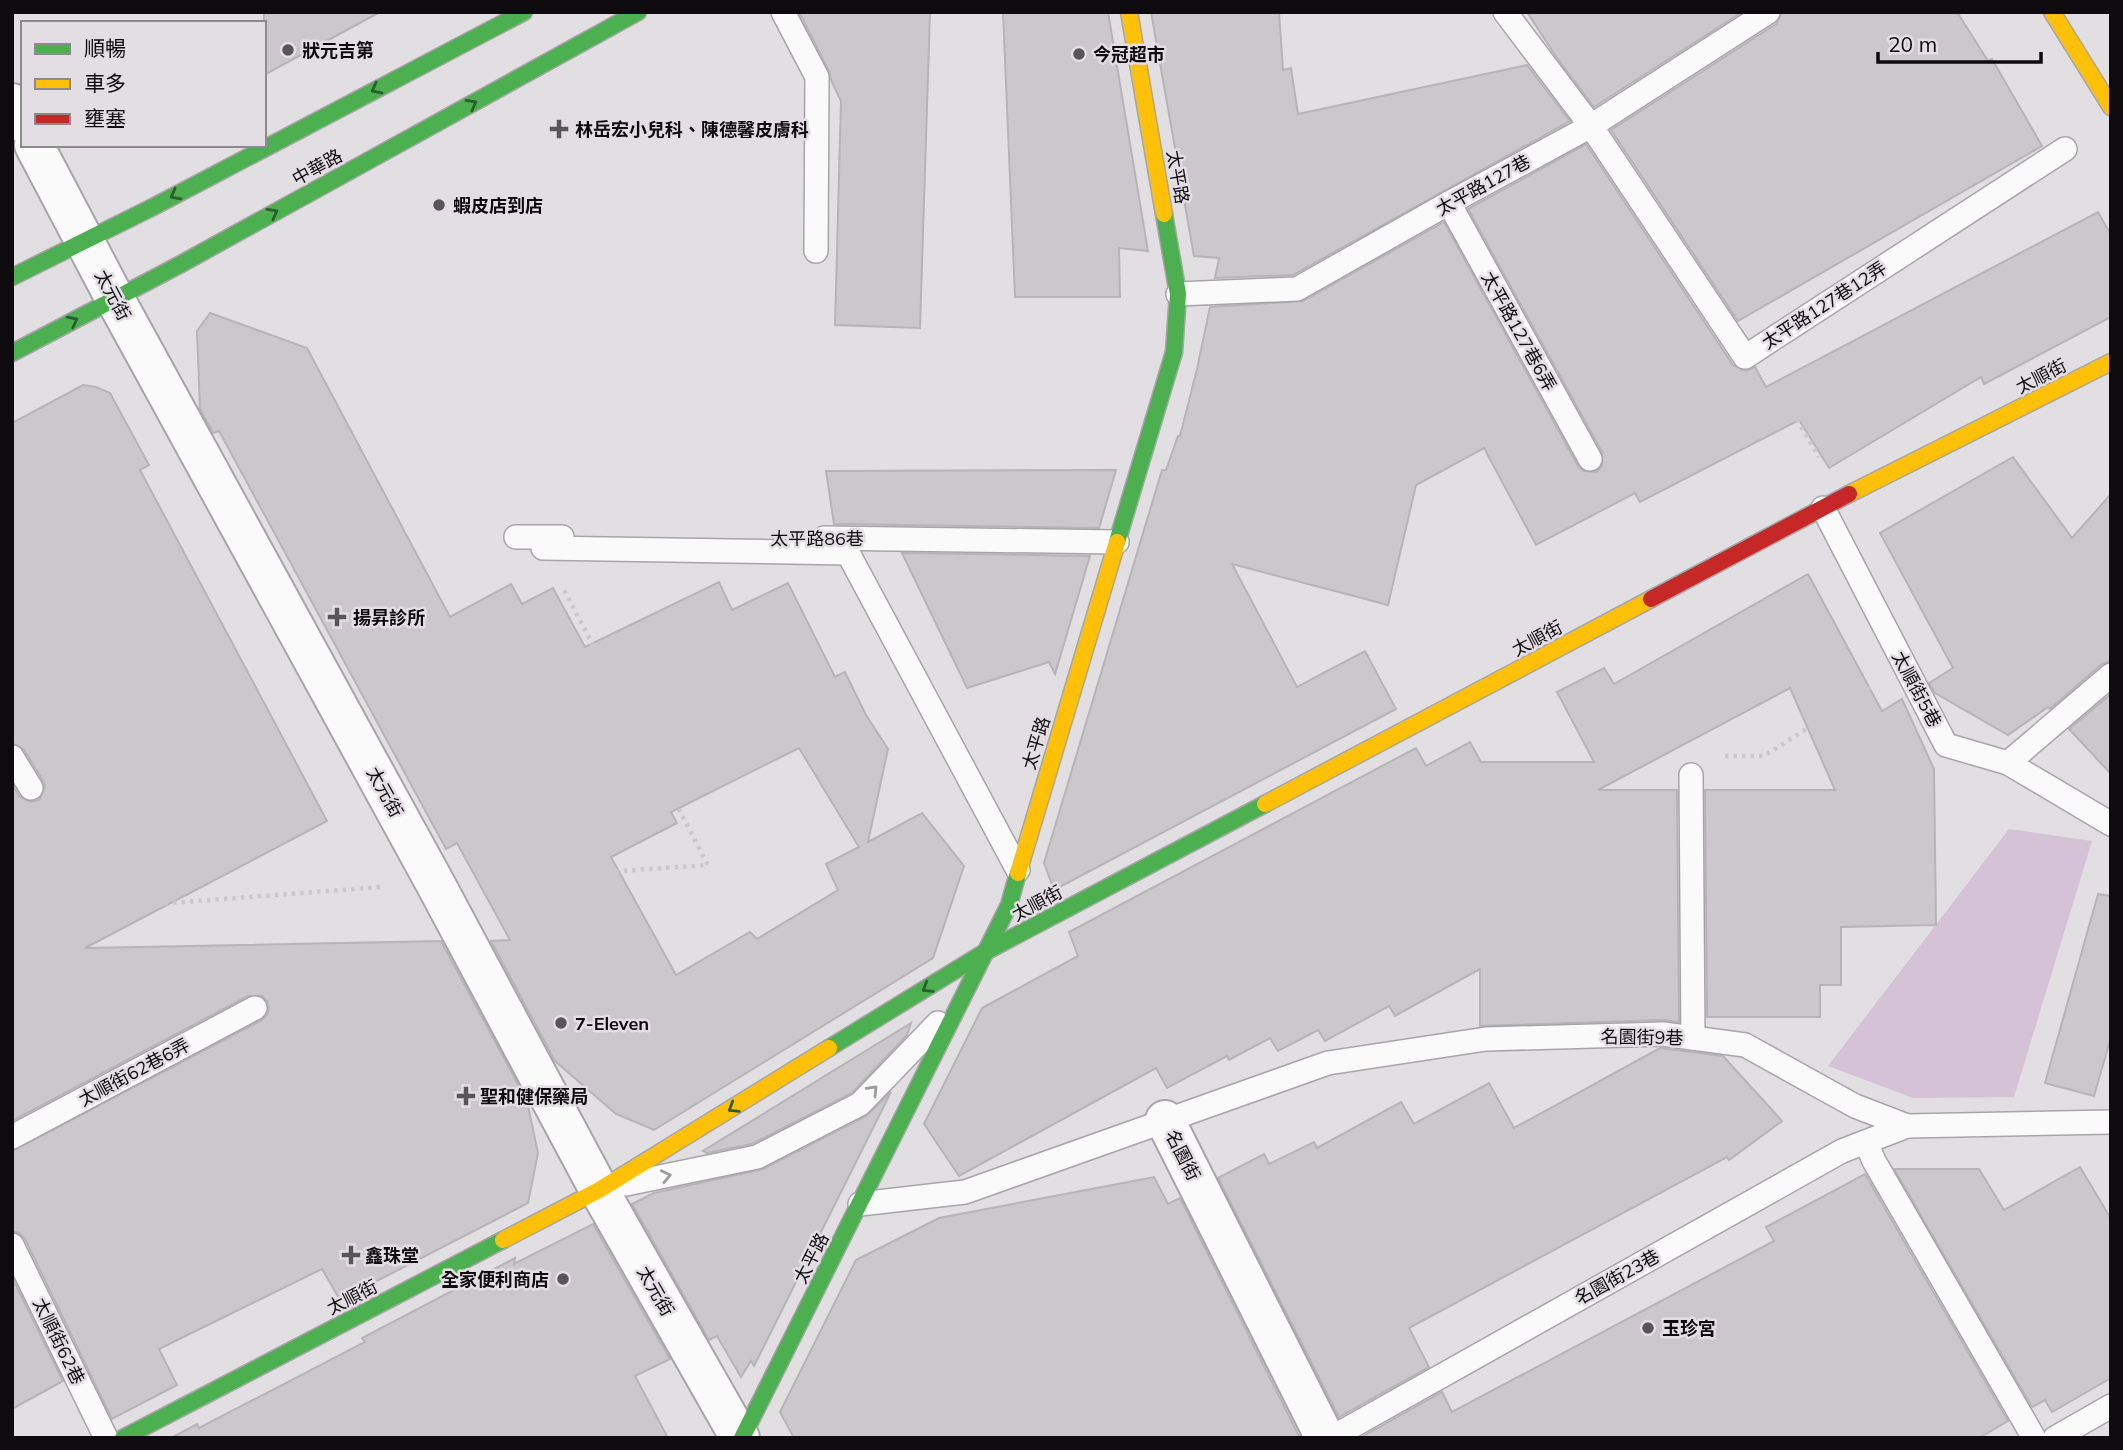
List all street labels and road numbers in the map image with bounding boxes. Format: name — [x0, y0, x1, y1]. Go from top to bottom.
street label: 中華路 — [288, 144, 346, 190]
street label: 太平路 — [1162, 148, 1194, 206]
street label: 太平路127巷 — [1432, 150, 1534, 220]
street label: 太平路127巷12弄 — [1757, 256, 1891, 354]
street label: 太元街 — [90, 266, 136, 324]
street label: 太平路127巷6弄 — [1477, 267, 1561, 395]
street label: 太順街 — [2012, 353, 2070, 399]
street label: 太平路86巷 — [770, 527, 864, 550]
street label: 太順街 — [1508, 615, 1566, 661]
street label: 太順街5巷 — [1887, 647, 1947, 731]
street label: 太平路 — [1017, 714, 1055, 772]
street label: 太元街 — [362, 763, 408, 821]
street label: 太順街 — [1008, 880, 1066, 926]
street label: 名園街9巷 — [1600, 1025, 1684, 1049]
street label: 太順街62巷6弄 — [75, 1033, 193, 1111]
street label: 名園街 — [1160, 1126, 1206, 1184]
street label: 太平路 — [788, 1229, 834, 1287]
street label: 名園街23巷 — [1570, 1244, 1664, 1310]
street label: 太元街 — [633, 1262, 679, 1320]
street label: 太順街 — [323, 1274, 381, 1320]
street label: 太順街62巷 — [28, 1294, 90, 1388]

